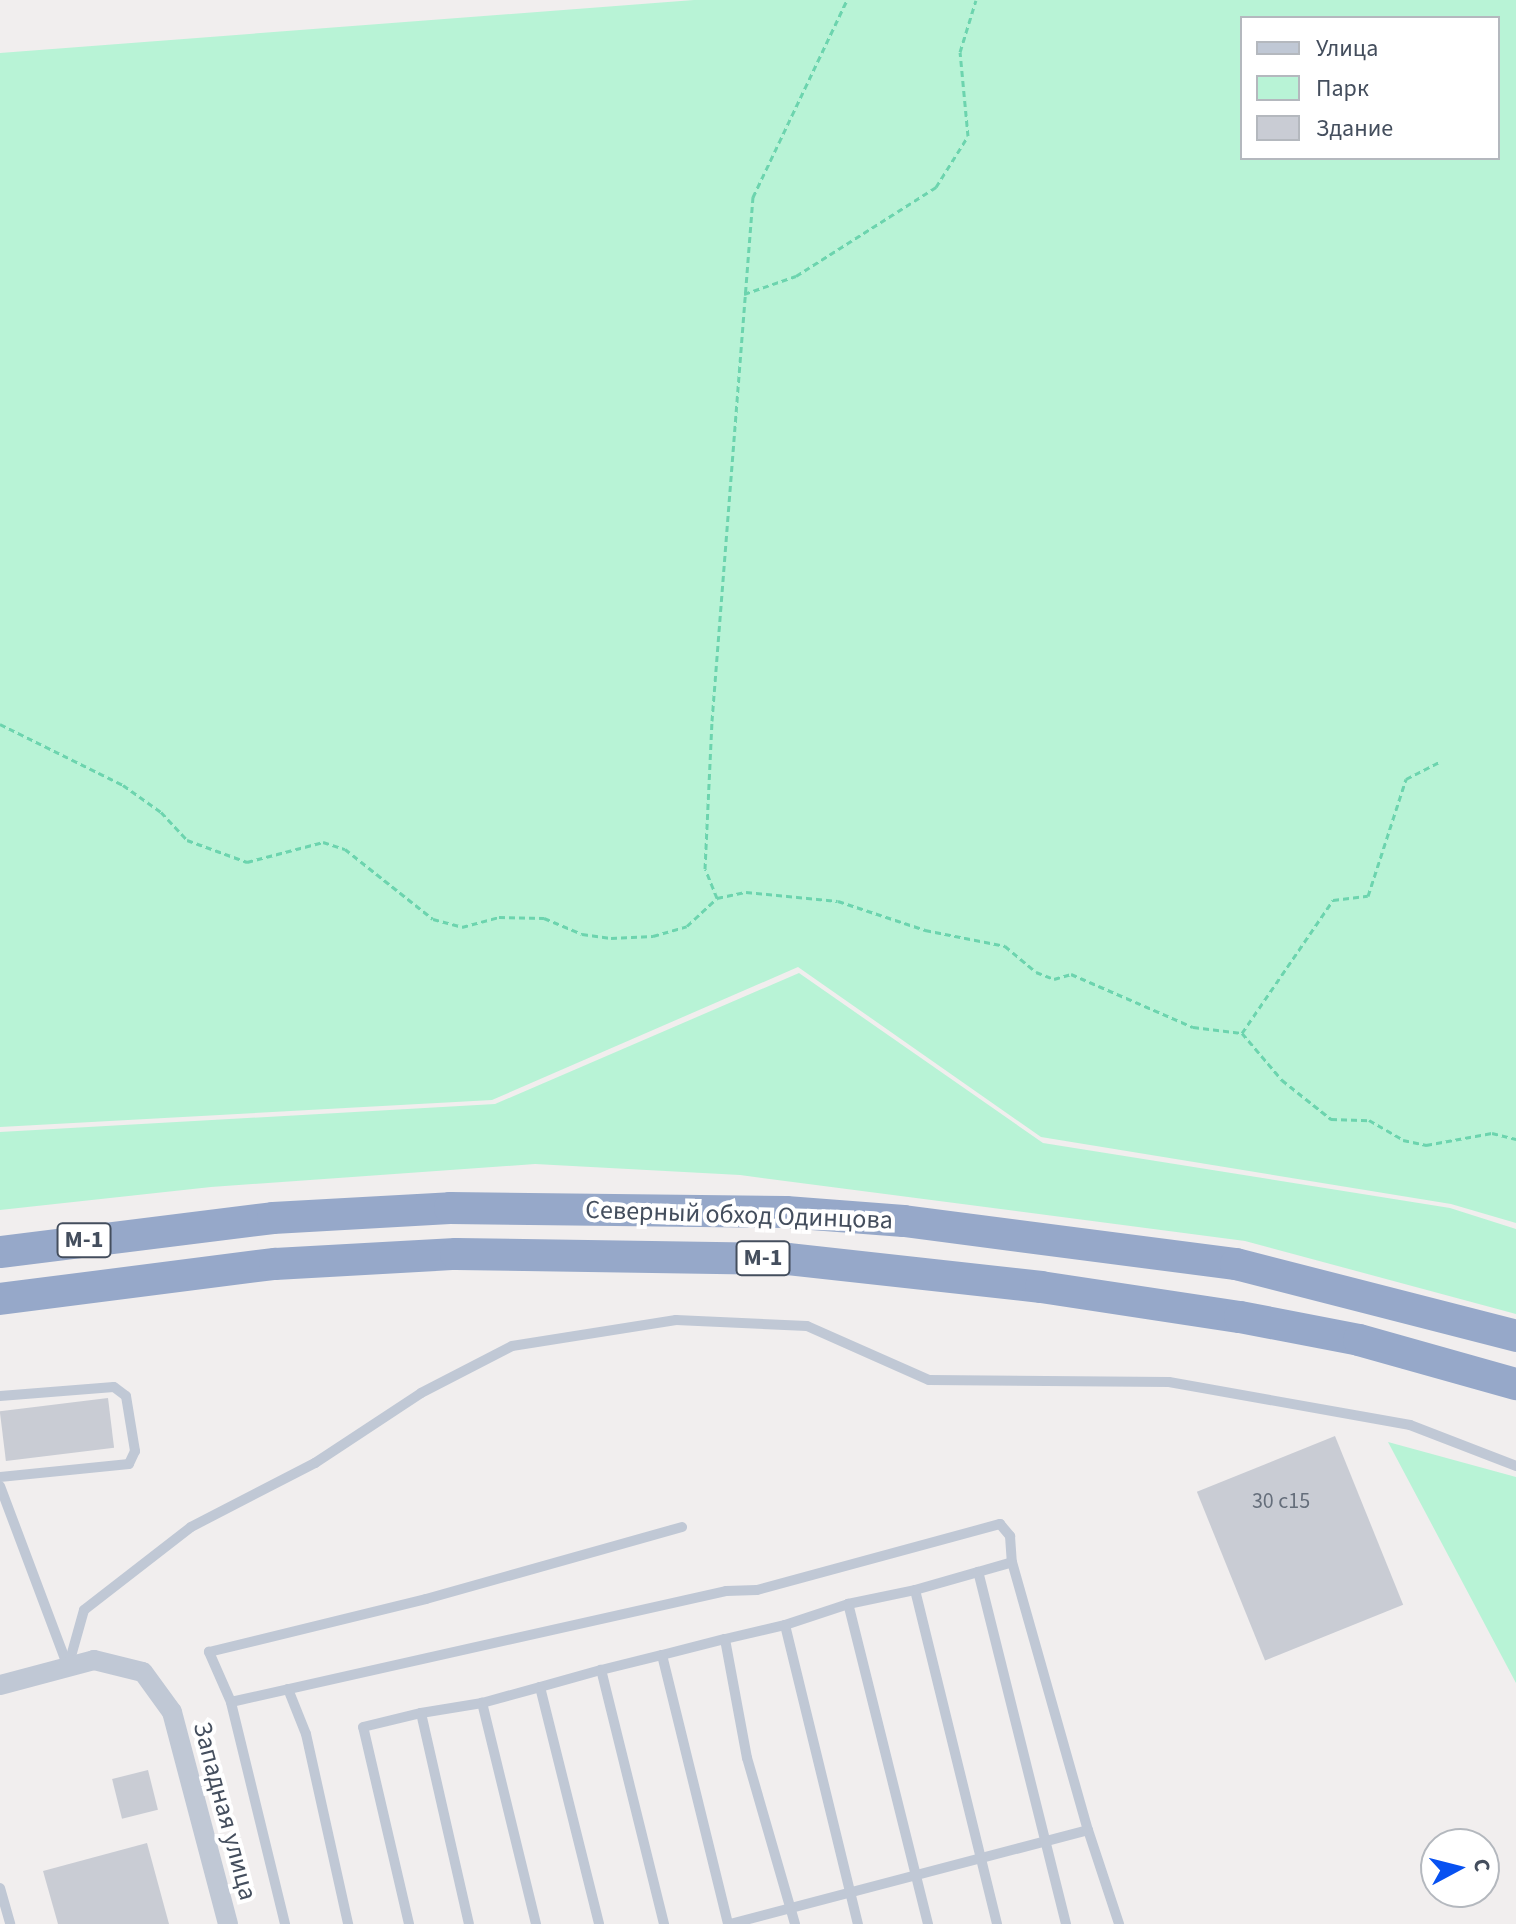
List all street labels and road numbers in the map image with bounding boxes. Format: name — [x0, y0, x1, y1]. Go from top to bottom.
street label: Северный обход Одинцова — [585, 1194, 893, 1236]
road number: М-1 — [56, 1220, 112, 1260]
road number: М-1 — [735, 1238, 791, 1278]
street label: Западная улица — [186, 1718, 264, 1904]

